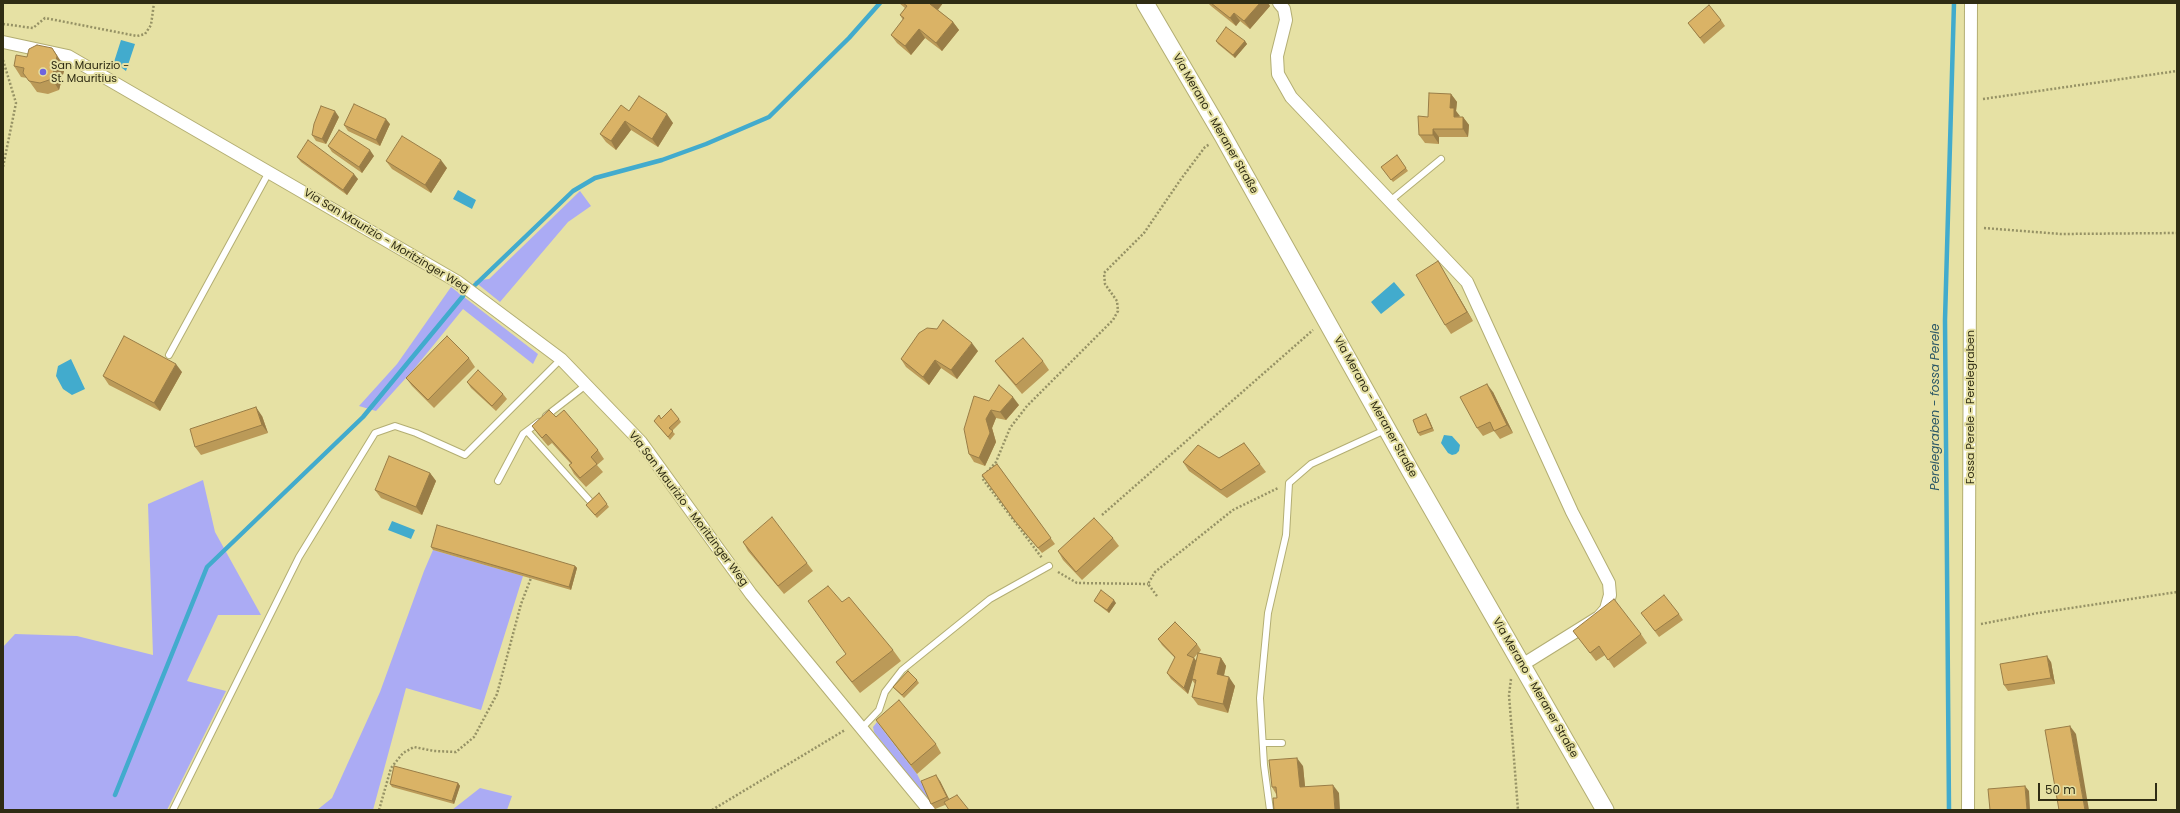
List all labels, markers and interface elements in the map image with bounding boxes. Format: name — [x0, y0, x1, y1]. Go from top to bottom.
street label: Via Merano - Meraner Straße — [1169, 52, 1261, 196]
place label: San Maurizio - St. Mauritius — [51, 59, 129, 85]
marker: San Maurizio - St. Mauritius — [38, 67, 48, 77]
street label: Via San Maurizio - Moritzinger Weg — [301, 186, 471, 296]
water label: Perelegraben - fossa Perele — [1929, 324, 1943, 490]
street label: Fossa Perele - Perelegraben — [1964, 330, 1978, 484]
street label: Via Merano - Meraner Straße — [1331, 334, 1419, 480]
street label: Via San Maurizio - Moritzinger Weg — [625, 429, 751, 589]
street label: Via Merano - Meraner Straße — [1489, 616, 1581, 760]
scale bar — [2040, 775, 2159, 801]
text: 50 m — [2045, 781, 2076, 798]

